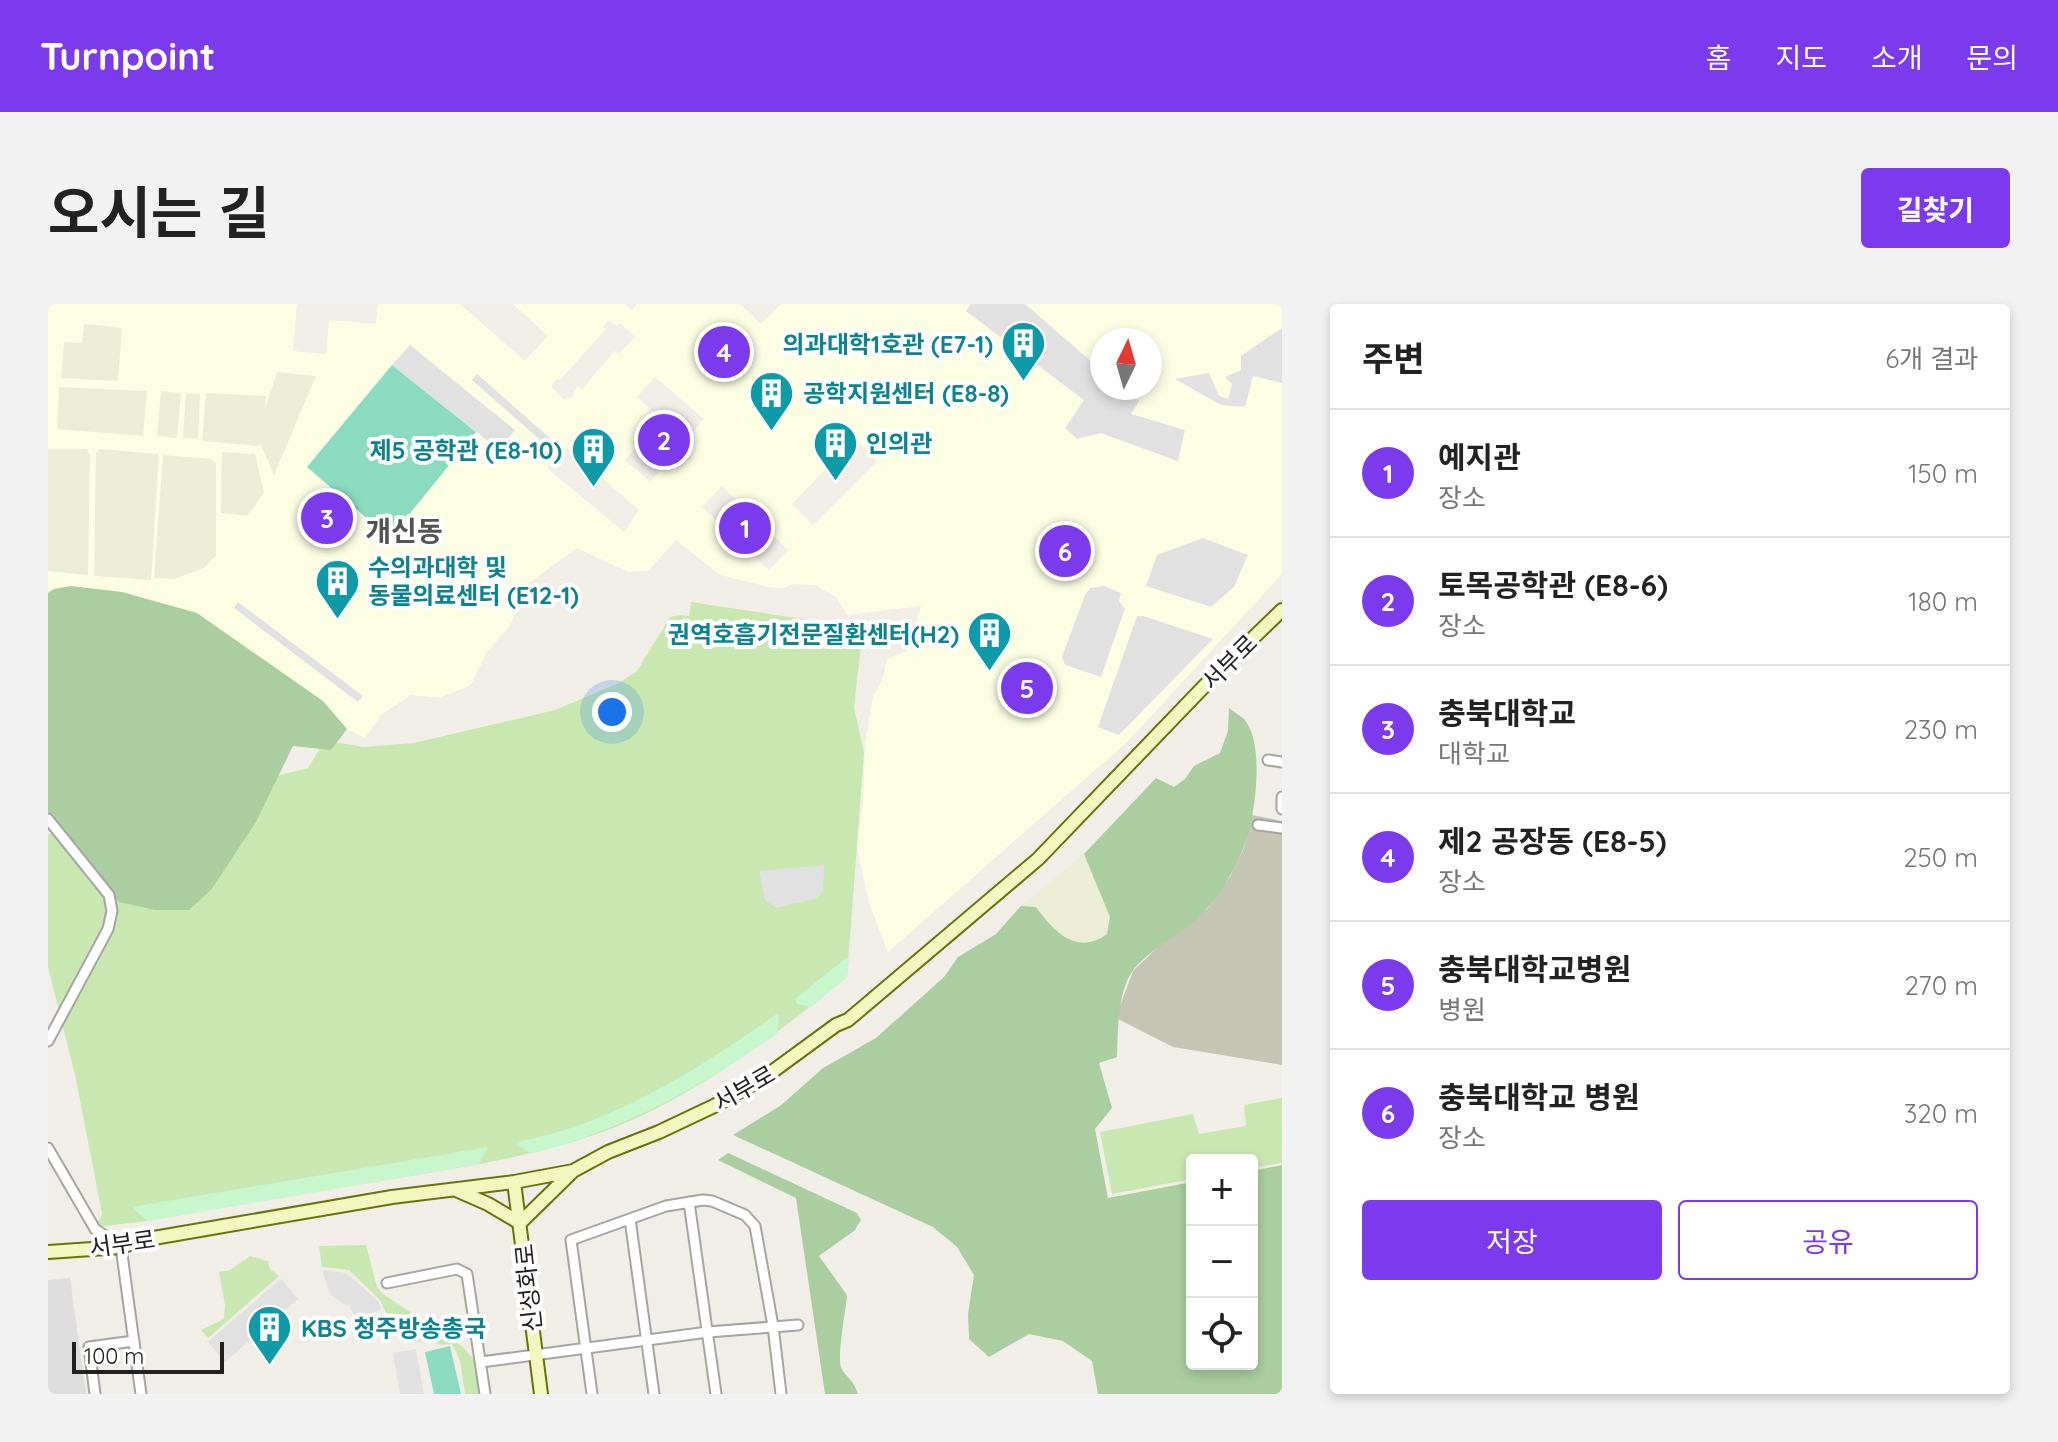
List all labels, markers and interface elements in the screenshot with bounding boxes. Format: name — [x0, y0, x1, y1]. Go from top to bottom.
text: Turnpoint — [40, 32, 215, 80]
text: 홈 — [1706, 40, 1731, 75]
text: 지도 — [1775, 40, 1827, 75]
text: 소개 — [1871, 40, 1922, 75]
text: 문의 — [1966, 40, 2018, 75]
button: 길찾기 — [1861, 168, 2010, 248]
text: 오시는 길 — [48, 177, 270, 247]
building icon: 의과대학1호관 (E7-1) — [1000, 320, 1048, 383]
pin: 4 — [698, 322, 750, 382]
north arrow — [1090, 328, 1162, 400]
place label: 의과대학1호관 (E7-1) — [783, 329, 993, 359]
text: 주변 — [1362, 337, 1425, 380]
text: 6개 결과 — [1885, 342, 1978, 375]
building icon: 공학지원센터 (E8-8) — [748, 369, 796, 432]
place label: 공학지원센터 (E8-8) — [803, 378, 1009, 408]
pin: 2 — [638, 410, 690, 470]
building icon: 인의관 — [811, 419, 859, 482]
building icon: 제5 공학관 (E8-10) — [569, 426, 617, 489]
place label: 인의관 — [866, 428, 932, 458]
place label: 제5 공학관 (E8-10) — [370, 435, 562, 465]
text: 예지관 — [1438, 438, 1521, 476]
text: 1 — [1383, 457, 1393, 490]
text: 150 m — [1908, 457, 1978, 490]
text: 장소 — [1438, 481, 1486, 514]
pin: 3 — [301, 488, 353, 548]
pin: 1 — [719, 498, 771, 558]
district label: 개신동 — [365, 513, 443, 548]
pin: 6 — [1039, 521, 1091, 581]
place label: 수의과대학 및 동물의료센터 (E12-1) — [368, 552, 579, 610]
building icon: 수의과대학 및 동물의료센터 (E12-1) — [313, 557, 361, 620]
text: 토목공학관 (E8-6) — [1438, 566, 1668, 604]
text: 2 — [1381, 585, 1395, 618]
text: 180 m — [1908, 585, 1978, 618]
text: 장소 — [1438, 609, 1486, 642]
building icon: 권역호흡기전문질환센터(H2) — [966, 610, 1014, 673]
place label: 권역호흡기전문질환센터(H2) — [668, 619, 959, 649]
street label: 서부로 — [1195, 628, 1263, 696]
pin: 5 — [1001, 658, 1053, 718]
your location — [592, 692, 632, 732]
text: 충북대학교 — [1438, 694, 1576, 732]
text: 3 — [1381, 713, 1395, 746]
text: 230 m — [1904, 713, 1978, 746]
text: 대학교 — [1438, 737, 1510, 770]
text: 제2 공장동 (E8-5) — [1438, 822, 1666, 860]
text: 4 — [1380, 841, 1396, 874]
text: 250 m — [1903, 841, 1978, 874]
text: 장소 — [1438, 865, 1486, 898]
text: 충북대학교병원 — [1438, 950, 1631, 988]
text: 5 — [1381, 969, 1395, 1002]
text: 270 m — [1904, 969, 1978, 1002]
text: 병원 — [1438, 993, 1486, 1026]
street label: 서부로 — [708, 1058, 780, 1118]
text: 충북대학교 병원 — [1438, 1078, 1640, 1116]
text: 6 — [1381, 1097, 1395, 1130]
text: 320 m — [1904, 1097, 1978, 1130]
text: 장소 — [1438, 1121, 1486, 1154]
map controls — [1186, 1154, 1258, 1370]
button: + — [1186, 1154, 1258, 1226]
button: 저장 — [1362, 1200, 1662, 1280]
button: 공유 — [1678, 1200, 1978, 1280]
street label: 서부로 — [87, 1224, 157, 1262]
button: − — [1186, 1226, 1258, 1298]
street label: 신성화로 — [508, 1243, 548, 1333]
button: locate — [1186, 1298, 1258, 1370]
building icon: KBS 청주방송총국 — [246, 1304, 294, 1367]
place label: KBS 청주방송총국 — [301, 1313, 486, 1343]
scale bar — [72, 1338, 224, 1374]
text: 100 m — [84, 1342, 144, 1370]

